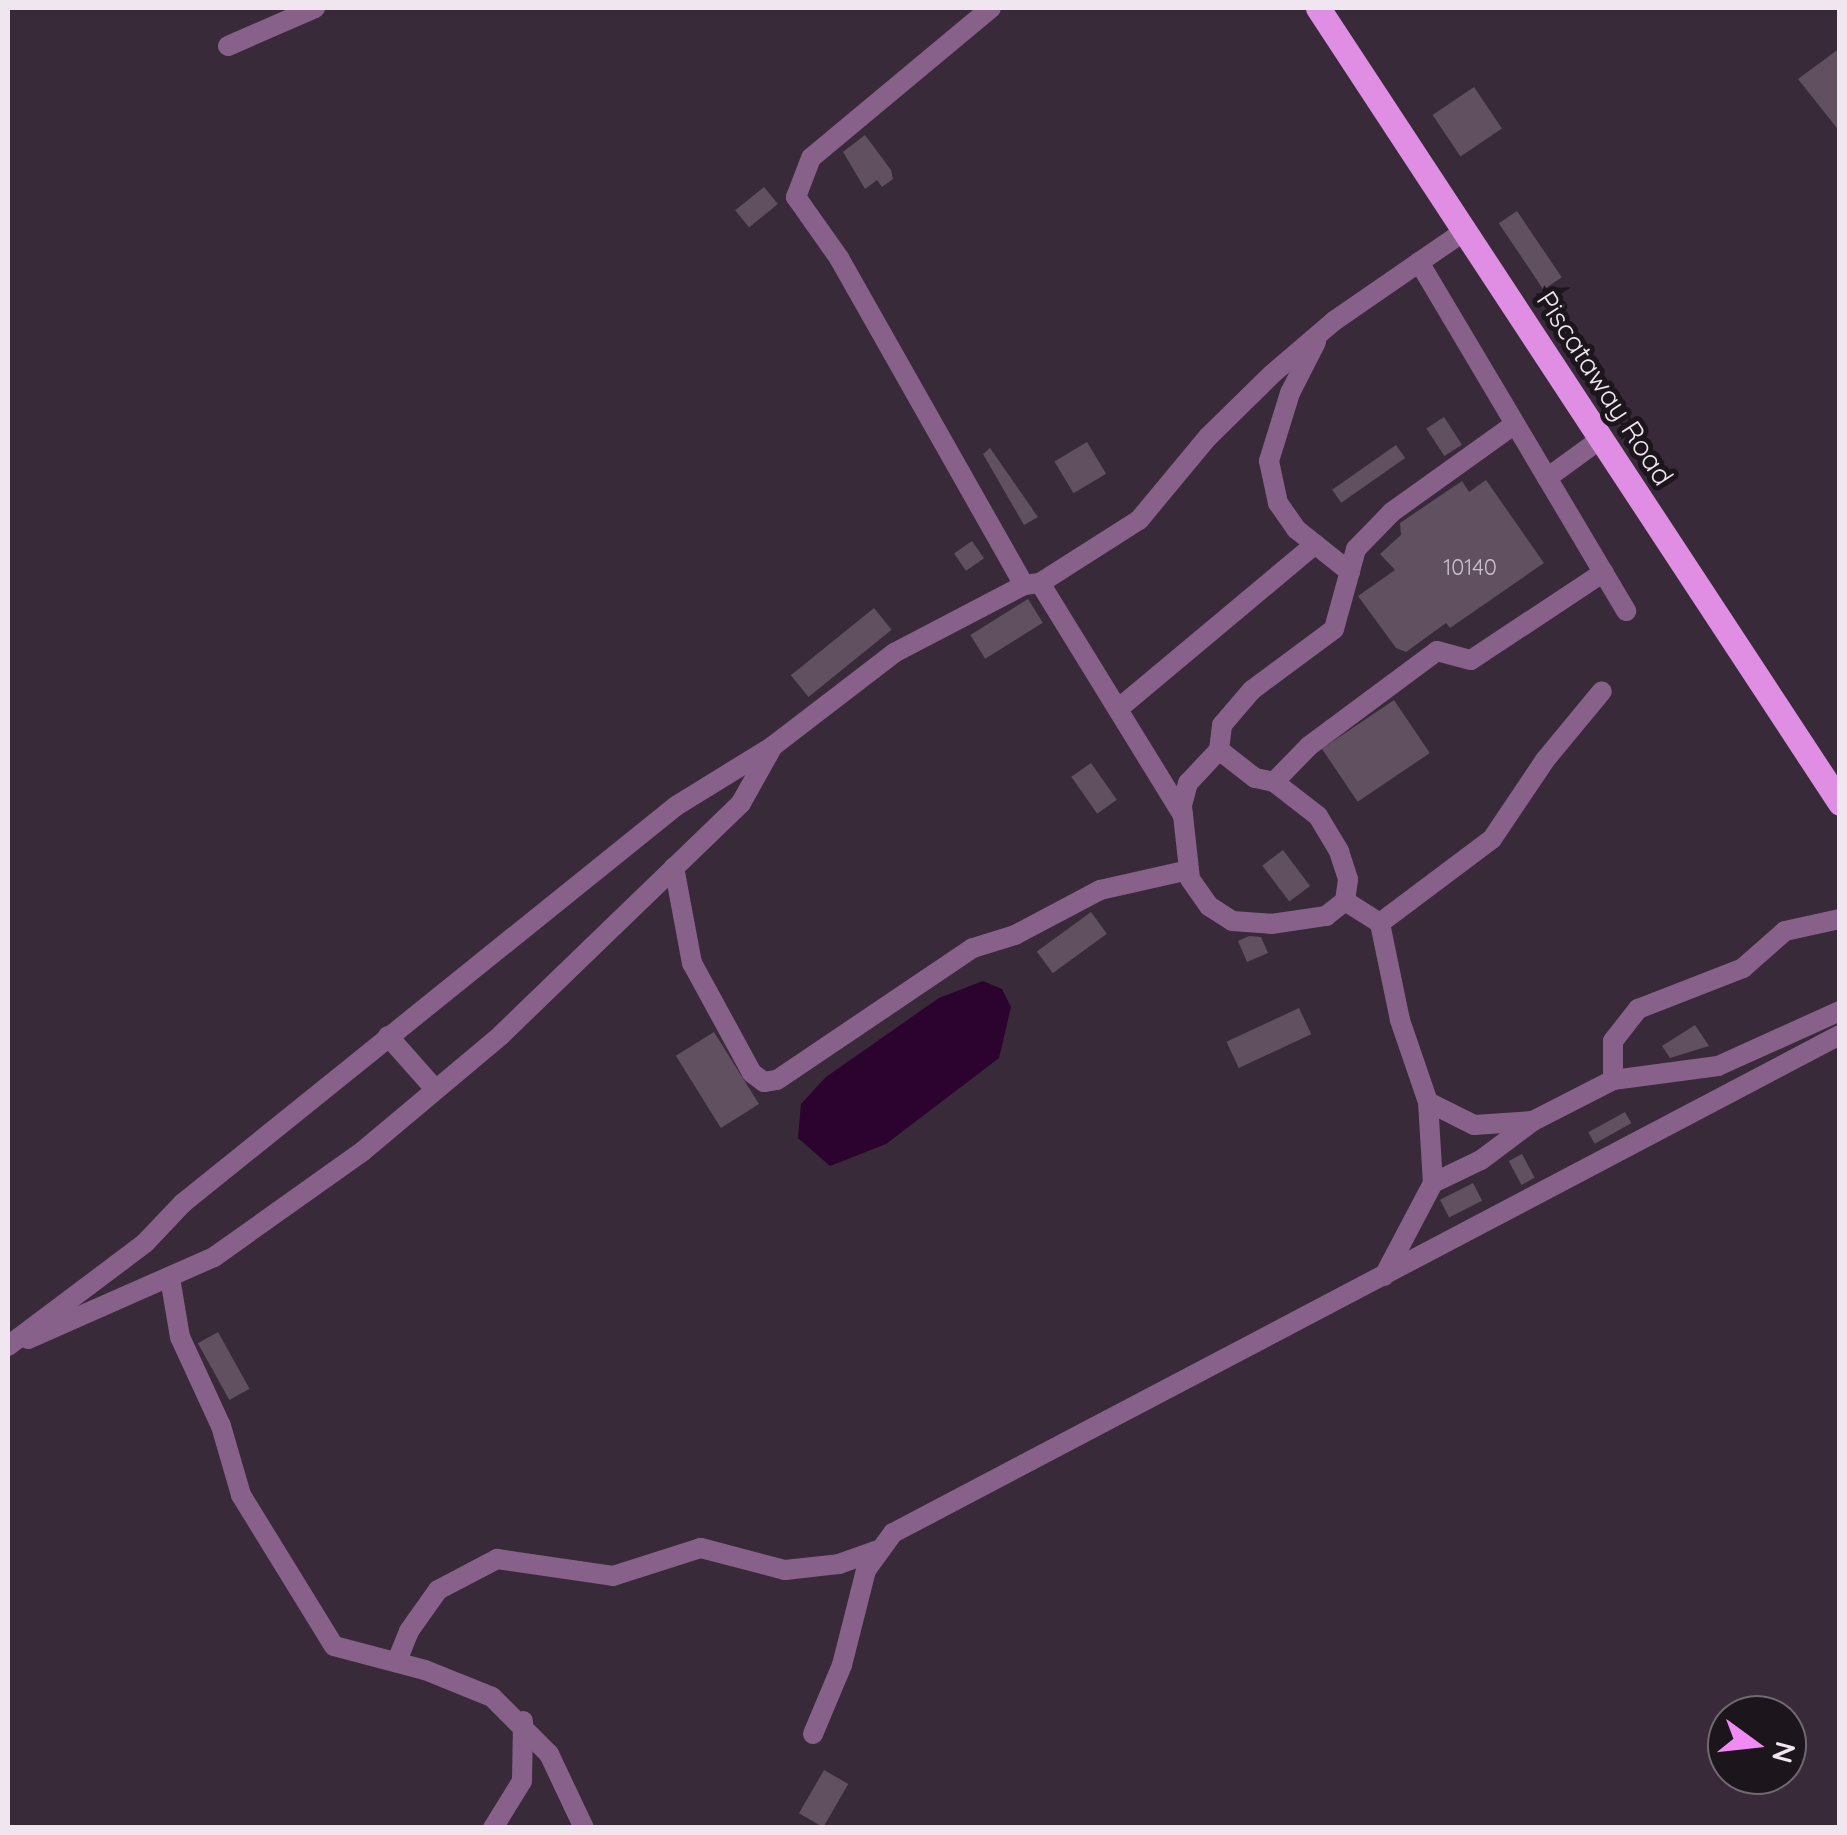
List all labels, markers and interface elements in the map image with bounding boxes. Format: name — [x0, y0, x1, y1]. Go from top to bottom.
street label: Piscataway Road — [1530, 285, 1680, 491]
house number: 10140 — [1443, 555, 1497, 581]
north arrow — [1707, 1695, 1807, 1795]
text: N — [1765, 1738, 1804, 1767]

